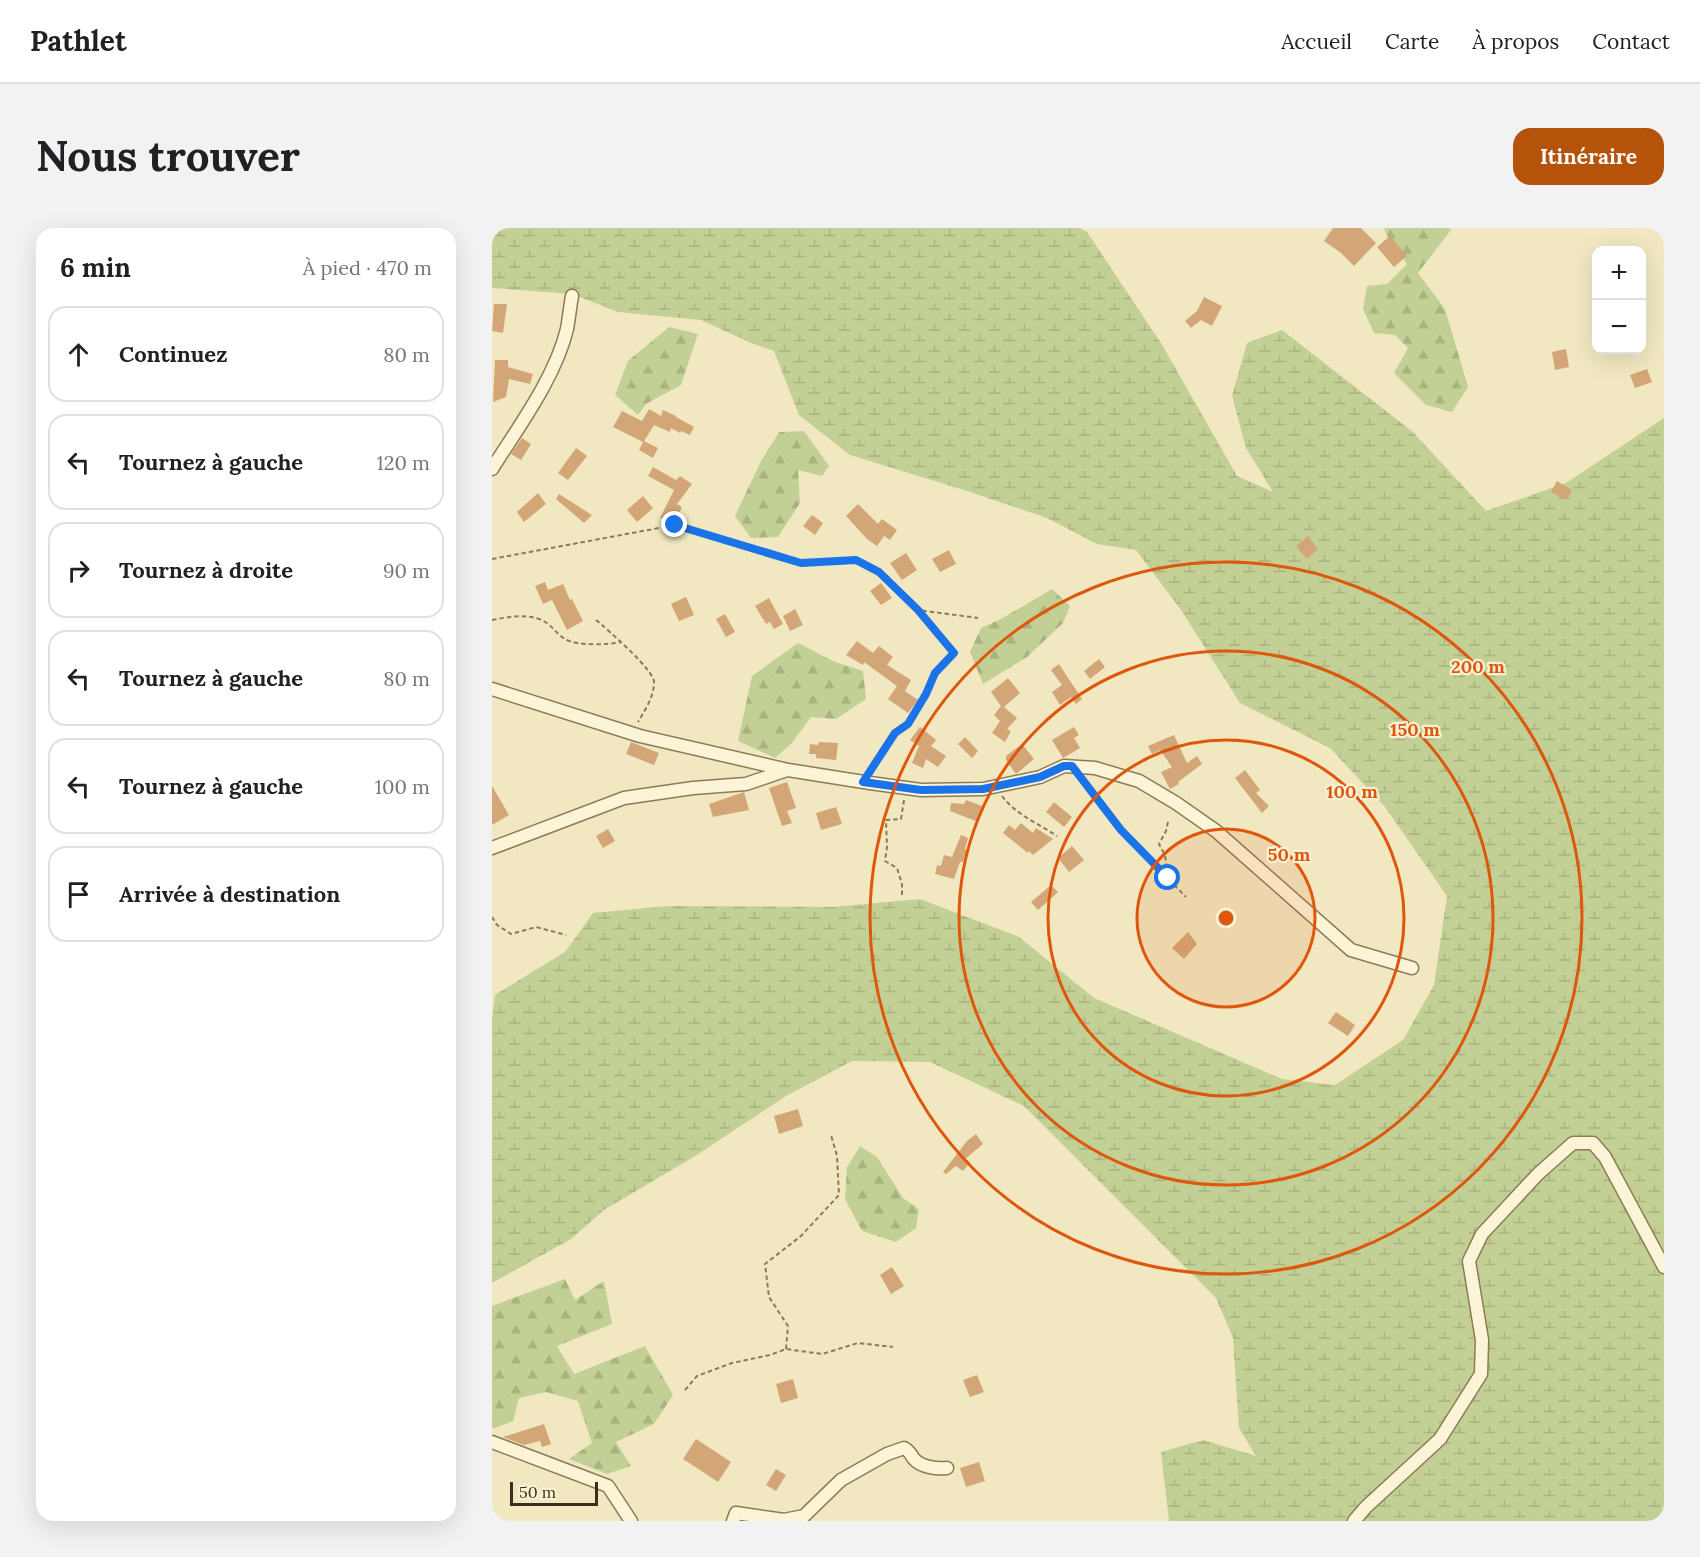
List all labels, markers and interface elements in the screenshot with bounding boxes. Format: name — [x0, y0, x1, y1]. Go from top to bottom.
text: Pathlet — [30, 23, 127, 59]
text: Accueil — [1281, 28, 1352, 55]
text: Carte — [1385, 28, 1439, 55]
text: À propos — [1472, 28, 1559, 55]
text: Contact — [1592, 28, 1670, 55]
button: Itinéraire — [1513, 128, 1664, 185]
text: Nous trouver — [36, 129, 300, 183]
map controls — [1592, 246, 1646, 354]
button: + — [1592, 246, 1646, 300]
text: 6 min — [60, 251, 131, 284]
text: À pied · 470 m — [303, 255, 432, 280]
button: − — [1592, 300, 1646, 354]
icon: ahead — [62, 338, 95, 371]
text: Continuez — [119, 340, 227, 368]
text: 80 m — [383, 342, 430, 367]
icon: left — [62, 446, 95, 479]
text: Tournez à gauche — [119, 448, 303, 476]
text: 120 m — [376, 450, 430, 475]
route end — [661, 511, 687, 537]
icon: right — [62, 554, 95, 587]
text: Tournez à droite — [119, 556, 293, 584]
text: 90 m — [383, 558, 430, 583]
text: 200 m — [1451, 655, 1505, 678]
icon: left — [62, 662, 95, 695]
text: Tournez à gauche — [119, 664, 303, 692]
text: 80 m — [383, 666, 430, 691]
text: 150 m — [1390, 718, 1440, 741]
icon: left — [62, 770, 95, 803]
text: Tournez à gauche — [119, 772, 303, 800]
text: 100 m — [375, 774, 430, 799]
text: 100 m — [1326, 780, 1378, 803]
text: 50 m — [1268, 843, 1311, 866]
route start — [1154, 864, 1180, 890]
icon: arrive — [62, 878, 95, 911]
text: Arrivée à destination — [119, 880, 340, 908]
centre of rings — [1216, 908, 1236, 928]
scale bar — [510, 1479, 598, 1506]
text: 50 m — [519, 1482, 556, 1502]

